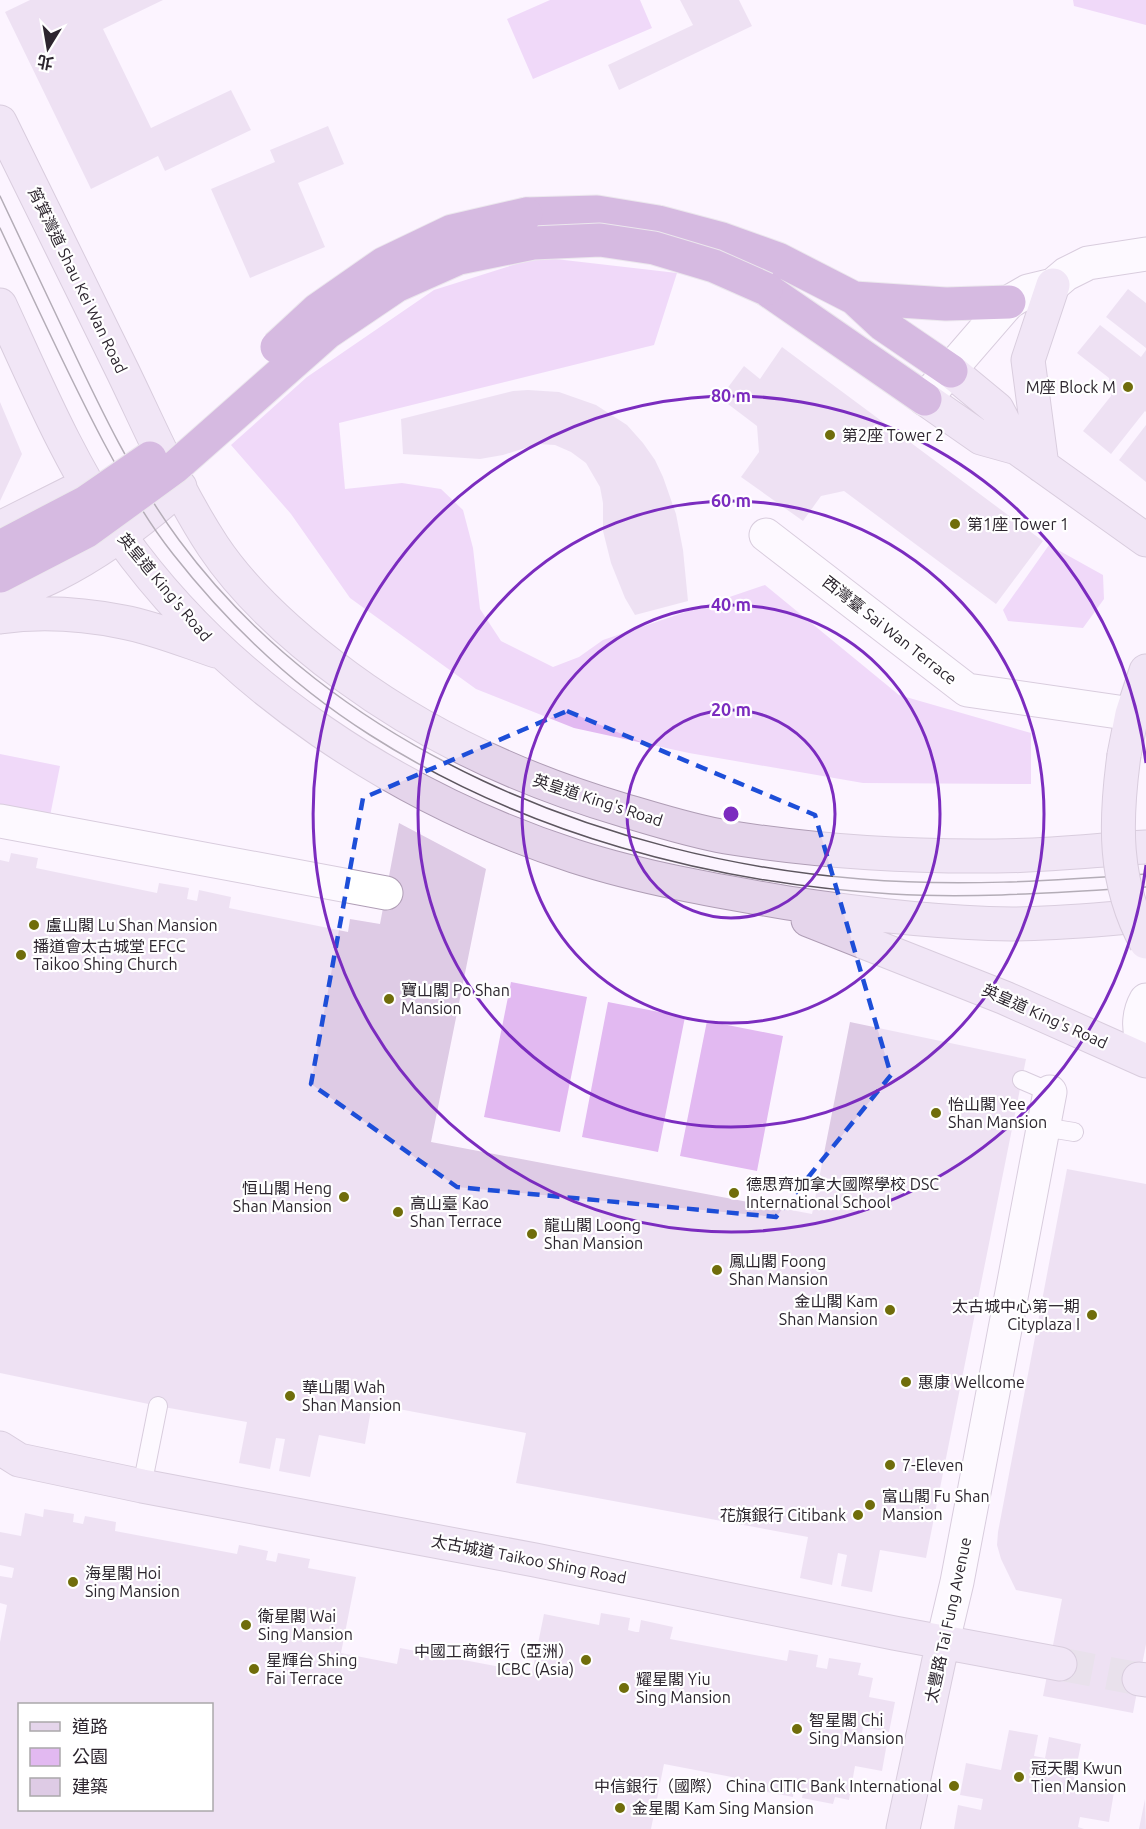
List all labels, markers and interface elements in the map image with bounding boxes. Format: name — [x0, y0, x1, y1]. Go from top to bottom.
north arrow — [18, 18, 78, 78]
text: 北 — [36, 52, 55, 73]
street label: 筲箕灣道 Shau Kei Wan Road — [25, 184, 131, 376]
place label: M座 Block M — [1026, 378, 1116, 396]
marker: M座 Block M — [1121, 380, 1135, 394]
text: 80 m — [711, 385, 751, 405]
place label: 第2座 Tower 2 — [842, 426, 944, 444]
marker: 第2座 Tower 2 — [823, 428, 837, 442]
text: 60 m — [711, 490, 751, 510]
place label: 第1座 Tower 1 — [967, 515, 1069, 533]
marker: 第1座 Tower 1 — [948, 517, 962, 531]
street label: 英皇道 King's Road — [115, 529, 215, 645]
street label: 西灣臺 Sai Wan Terrace — [819, 572, 961, 688]
text: 40 m — [711, 594, 751, 614]
text: 20 m — [711, 699, 751, 719]
street label: 英皇道 King's Road — [531, 771, 665, 829]
centre of rings — [721, 804, 741, 824]
place label: 盧山閣 Lu Shan Mansion — [46, 916, 218, 934]
marker: 盧山閣 Lu Shan Mansion — [27, 918, 41, 932]
place label: 播道會太古城堂 EFCC Taikoo Shing Church — [33, 937, 186, 973]
marker: 播道會太古城堂 EFCC Taikoo Shing Church — [14, 948, 28, 962]
street label: 英皇道 King's Road — [980, 980, 1110, 1052]
place label: 寶山閣 Po Shan Mansion — [401, 981, 510, 1017]
marker: 寶山閣 Po Shan Mansion — [382, 992, 396, 1006]
place label: 怡山閣 Yee Shan Mansion — [948, 1095, 1047, 1131]
marker: 怡山閣 Yee Shan Mansion — [929, 1106, 943, 1120]
place label: 德思齊加拿大國際學校 DSC International School — [746, 1175, 939, 1211]
place label: 恒山閣 Heng Shan Mansion — [233, 1179, 332, 1215]
marker: 德思齊加拿大國際學校 DSC International School — [727, 1186, 741, 1200]
marker: 恒山閣 Heng Shan Mansion — [337, 1190, 351, 1204]
place label: 高山臺 Kao Shan Terrace — [410, 1194, 502, 1230]
marker: 高山臺 Kao Shan Terrace — [391, 1205, 405, 1219]
place label: 龍山閣 Loong Shan Mansion — [544, 1216, 643, 1252]
marker: 龍山閣 Loong Shan Mansion — [525, 1227, 539, 1241]
place label: 鳳山閣 Foong Shan Mansion — [729, 1252, 828, 1288]
marker: 鳳山閣 Foong Shan Mansion — [710, 1263, 724, 1277]
place label: 金山閣 Kam Shan Mansion — [779, 1292, 878, 1328]
place label: 太古城中心第一期 Cityplaza I — [952, 1297, 1080, 1333]
marker: 金山閣 Kam Shan Mansion — [883, 1303, 897, 1317]
marker: 太古城中心第一期 Cityplaza I — [1085, 1308, 1099, 1322]
place label: 惠康 Wellcome — [918, 1373, 1025, 1391]
marker: 惠康 Wellcome — [899, 1375, 913, 1389]
place label: 華山閣 Wah Shan Mansion — [302, 1378, 401, 1414]
marker: 華山閣 Wah Shan Mansion — [283, 1389, 297, 1403]
place label: 7-Eleven — [902, 1456, 963, 1474]
marker: 7-Eleven — [883, 1458, 897, 1472]
place label: 富山閣 Fu Shan Mansion — [882, 1487, 990, 1523]
marker: 富山閣 Fu Shan Mansion — [863, 1498, 877, 1512]
place label: 花旗銀行 Citibank — [720, 1506, 846, 1524]
marker: 花旗銀行 Citibank — [851, 1508, 865, 1522]
street label: 太古城道 Taikoo Shing Road — [430, 1531, 628, 1587]
street label: 太豐路 Tai Fung Avenue — [922, 1536, 974, 1704]
place label: 海星閣 Hoi Sing Mansion — [85, 1564, 180, 1600]
marker: 海星閣 Hoi Sing Mansion — [66, 1575, 80, 1589]
place label: 衛星閣 Wai Sing Mansion — [258, 1607, 353, 1643]
marker: 衛星閣 Wai Sing Mansion — [239, 1618, 253, 1632]
place label: 中國工商銀行（亞洲） ICBC (Asia) — [414, 1642, 574, 1679]
place label: 星輝台 Shing Fai Terrace — [266, 1651, 357, 1687]
marker: 中國工商銀行（亞洲） ICBC (Asia) — [579, 1653, 593, 1667]
marker: 星輝台 Shing Fai Terrace — [247, 1662, 261, 1676]
place label: 耀星閣 Yiu Sing Mansion — [636, 1670, 731, 1706]
marker: 耀星閣 Yiu Sing Mansion — [617, 1681, 631, 1695]
legend — [18, 1703, 213, 1811]
place label: 智星閣 Chi Sing Mansion — [809, 1711, 904, 1747]
text: 道路 — [72, 1716, 108, 1736]
marker: 智星閣 Chi Sing Mansion — [790, 1722, 804, 1736]
text: 公園 — [72, 1746, 108, 1766]
place label: 冠天閣 Kwun Tien Mansion — [1031, 1759, 1126, 1795]
marker: 冠天閣 Kwun Tien Mansion — [1012, 1770, 1026, 1784]
text: 建築 — [72, 1776, 108, 1796]
place label: 中信銀行（國際） China CITIC Bank International — [594, 1777, 942, 1795]
marker: 中信銀行（國際） China CITIC Bank International — [947, 1779, 961, 1793]
place label: 金星閣 Kam Sing Mansion — [632, 1799, 814, 1817]
marker: 金星閣 Kam Sing Mansion — [613, 1801, 627, 1815]

